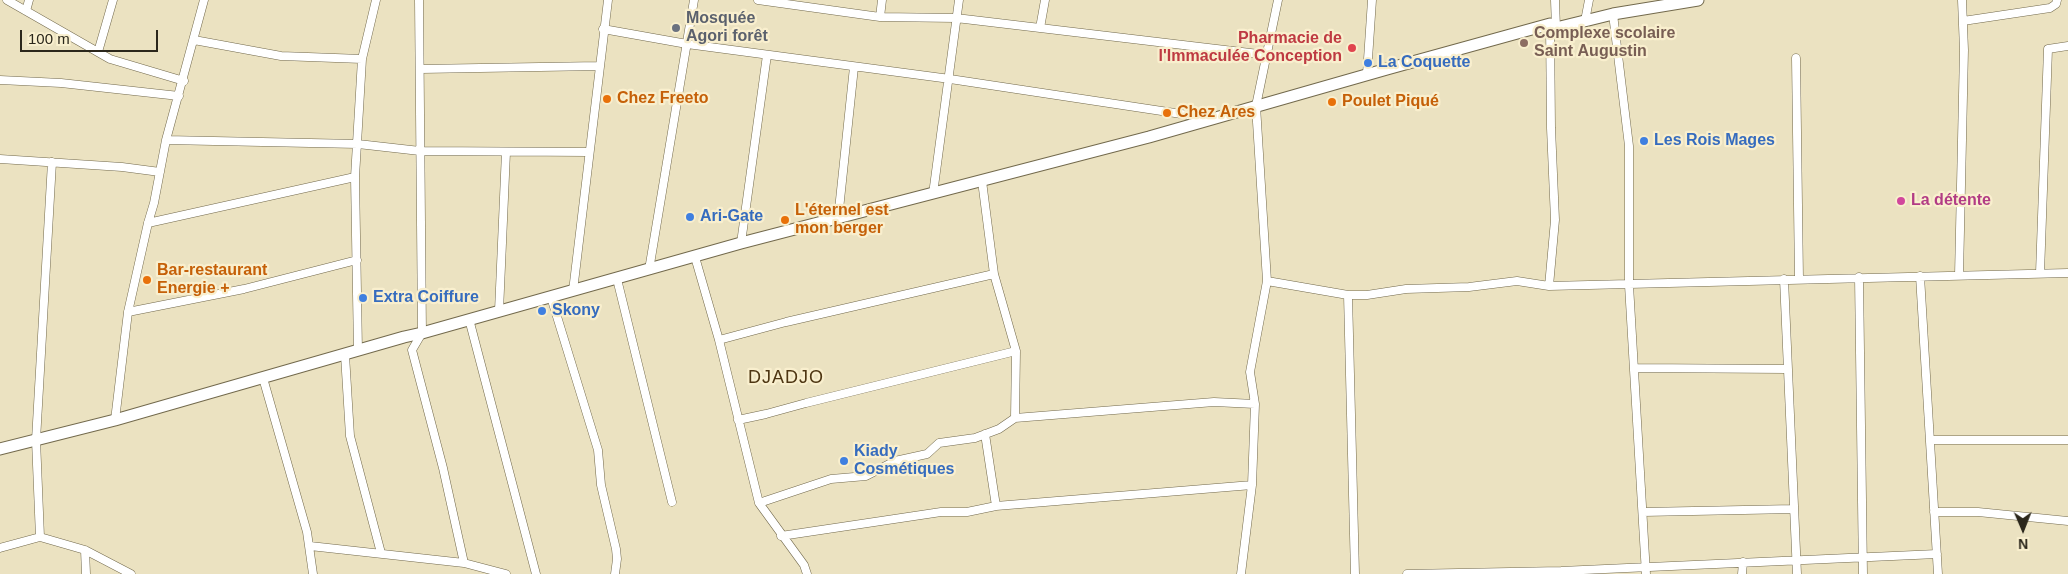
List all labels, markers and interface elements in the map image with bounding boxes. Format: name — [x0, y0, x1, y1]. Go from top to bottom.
place label: Mosquée Agori forêt — [686, 9, 768, 47]
scale bar — [22, 20, 160, 52]
marker: Mosquée Agori forêt — [670, 22, 682, 34]
place label: Complexe scolaire Saint Augustin — [1534, 24, 1675, 62]
place label: Pharmacie de l'Immaculée Conception — [1159, 29, 1342, 67]
text: 100 m — [28, 30, 70, 47]
marker: Complexe scolaire Saint Augustin — [1518, 37, 1530, 49]
marker: Pharmacie de l'Immaculée Conception — [1346, 42, 1358, 54]
place label: La Coquette — [1378, 53, 1470, 73]
marker: La Coquette — [1362, 57, 1374, 69]
place label: Chez Freeto — [617, 89, 709, 109]
place label: Poulet Piqué — [1342, 92, 1439, 112]
marker: Chez Freeto — [601, 93, 613, 105]
marker: Poulet Piqué — [1326, 96, 1338, 108]
place label: Chez Ares — [1177, 103, 1255, 123]
marker: Chez Ares — [1161, 107, 1173, 119]
place label: Les Rois Mages — [1654, 131, 1775, 151]
marker: Les Rois Mages — [1638, 135, 1650, 147]
place label: La détente — [1911, 191, 1991, 211]
marker: La détente — [1895, 195, 1907, 207]
place label: L'éternel est mon berger — [795, 201, 889, 239]
place label: Ari-Gate — [700, 207, 763, 227]
marker: Ari-Gate — [684, 211, 696, 223]
marker: L'éternel est mon berger — [779, 214, 791, 226]
place label: Bar-restaurant Energie + — [157, 261, 267, 299]
marker: Bar-restaurant Energie + — [141, 274, 153, 286]
place label: Extra Coiffure — [373, 288, 479, 308]
marker: Extra Coiffure — [357, 292, 369, 304]
place label: Skony — [552, 301, 600, 321]
marker: Skony — [536, 305, 548, 317]
district label: DJADJO — [747, 367, 825, 389]
place label: Kiady Cosmétiques — [854, 442, 954, 480]
marker: Kiady Cosmétiques — [838, 455, 850, 467]
north arrow — [1998, 504, 2048, 554]
text: N — [2018, 536, 2028, 552]

